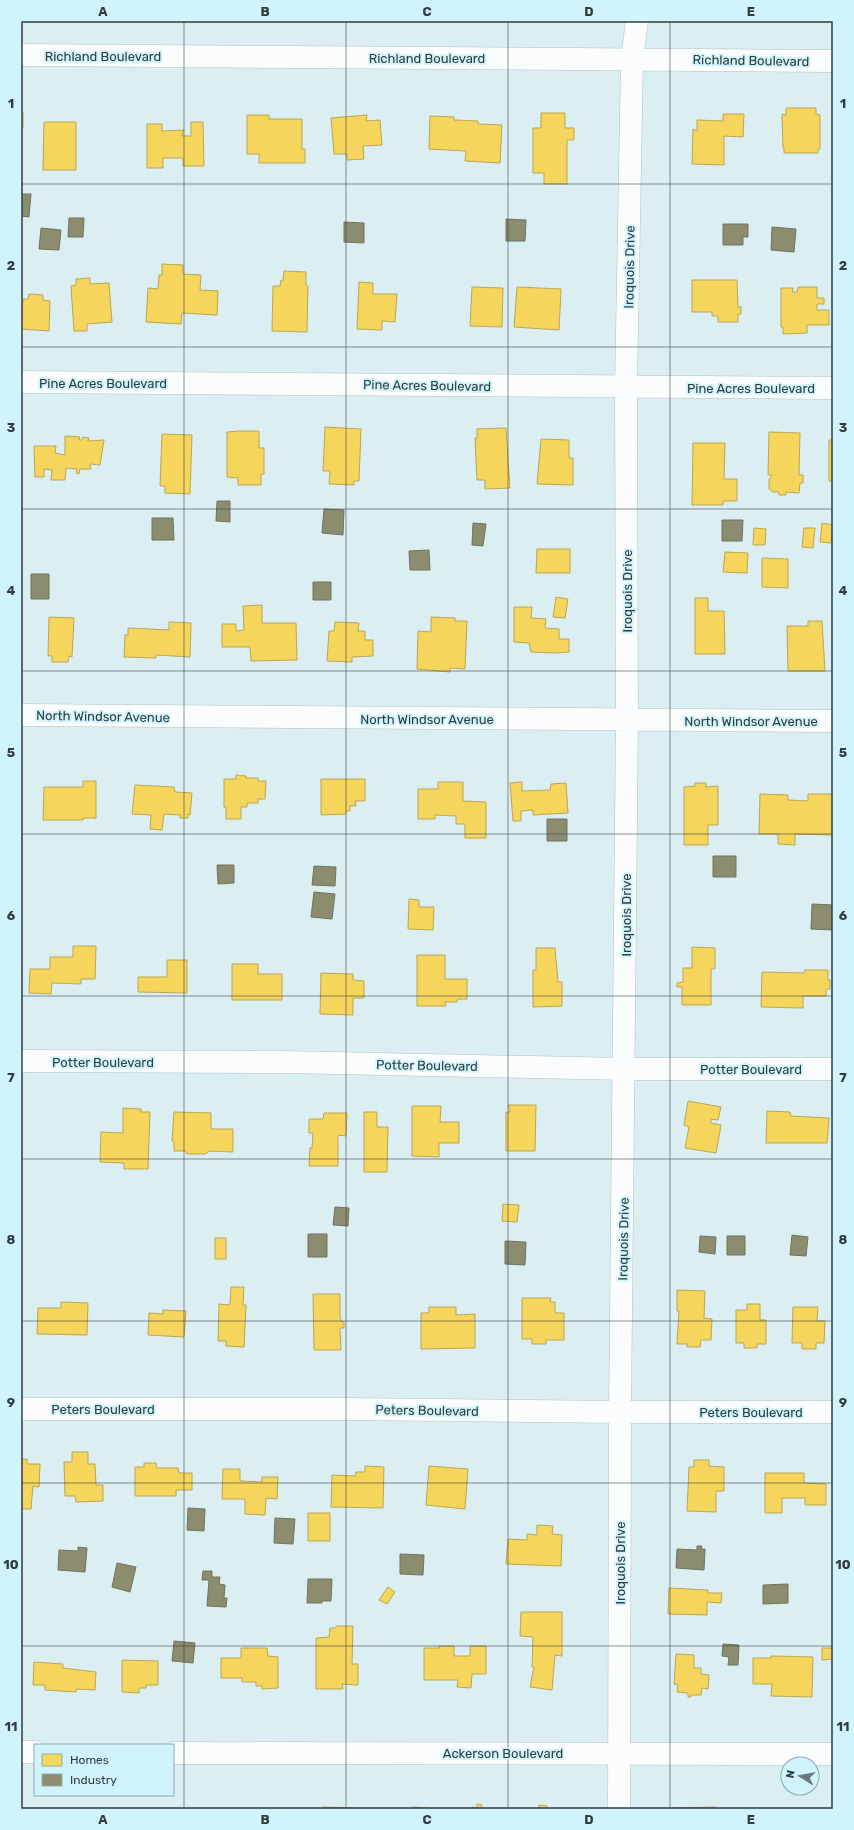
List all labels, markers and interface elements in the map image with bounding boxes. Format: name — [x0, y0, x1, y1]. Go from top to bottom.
text: A — [98, 4, 108, 19]
text: B — [260, 4, 270, 19]
text: C — [422, 4, 432, 19]
text: D — [584, 4, 594, 19]
text: E — [747, 4, 755, 19]
street label: Richland Boulevard — [45, 49, 161, 64]
street label: Richland Boulevard — [369, 51, 485, 66]
street label: Richland Boulevard — [693, 52, 809, 69]
text: 1 — [8, 96, 14, 111]
text: 1 — [840, 96, 846, 111]
street label: Iroquois Drive — [621, 225, 638, 309]
text: 2 — [7, 258, 15, 273]
text: 2 — [839, 258, 847, 273]
street label: Pine Acres Boulevard — [39, 376, 167, 391]
street label: Pine Acres Boulevard — [363, 377, 491, 394]
street label: Pine Acres Boulevard — [687, 381, 815, 396]
text: 3 — [7, 420, 16, 435]
text: 3 — [839, 420, 848, 435]
street label: Iroquois Drive — [620, 549, 635, 633]
text: 4 — [7, 583, 16, 598]
text: 4 — [839, 583, 848, 598]
street label: North Windsor Avenue — [36, 708, 170, 725]
street label: North Windsor Avenue — [360, 712, 494, 727]
street label: North Windsor Avenue — [684, 714, 818, 729]
text: 5 — [7, 745, 15, 760]
text: 5 — [839, 745, 847, 760]
street label: Iroquois Drive — [619, 873, 634, 957]
text: 6 — [7, 908, 16, 923]
text: 6 — [839, 908, 848, 923]
street label: Potter Boulevard — [52, 1055, 154, 1070]
street label: Potter Boulevard — [376, 1057, 478, 1074]
street label: Potter Boulevard — [700, 1062, 802, 1077]
text: 7 — [7, 1070, 15, 1085]
text: 7 — [839, 1070, 847, 1085]
street label: Iroquois Drive — [615, 1197, 632, 1281]
text: 8 — [7, 1232, 16, 1247]
text: 8 — [839, 1232, 848, 1247]
text: 9 — [7, 1395, 15, 1410]
text: 9 — [839, 1395, 847, 1410]
street label: Peters Boulevard — [51, 1402, 155, 1417]
street label: Peters Boulevard — [375, 1402, 479, 1419]
street label: Peters Boulevard — [699, 1405, 803, 1420]
street label: Iroquois Drive — [613, 1521, 628, 1605]
text: 10 — [3, 1557, 19, 1572]
text: 10 — [835, 1557, 851, 1572]
text: 11 — [5, 1719, 17, 1734]
text: 11 — [837, 1719, 849, 1734]
legend — [34, 1744, 174, 1796]
street label: Ackerson Boulevard — [443, 1746, 563, 1761]
text: Homes — [70, 1753, 109, 1767]
north arrow — [780, 1756, 820, 1796]
text: N — [784, 1769, 798, 1779]
text: Industry — [70, 1773, 117, 1787]
text: A — [98, 1812, 108, 1827]
text: B — [260, 1812, 270, 1827]
text: C — [422, 1812, 432, 1827]
text: D — [584, 1812, 594, 1827]
text: E — [747, 1812, 755, 1827]

